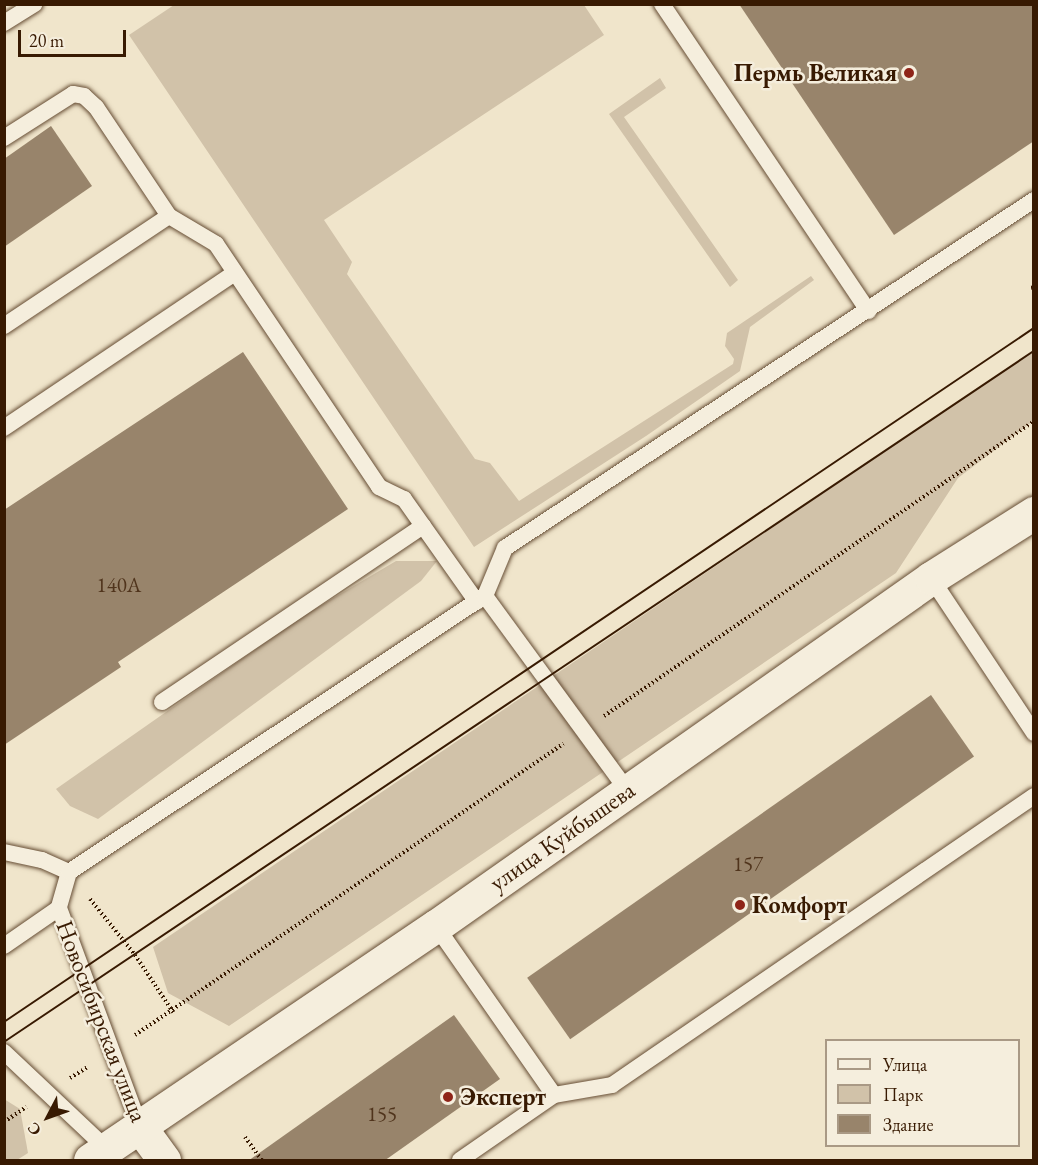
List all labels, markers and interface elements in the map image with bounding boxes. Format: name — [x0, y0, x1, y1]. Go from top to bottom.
scale bar — [21, 18, 129, 56]
text: 20 m — [29, 29, 64, 52]
place label: Пермь Великая — [734, 59, 897, 87]
marker: Пермь Великая — [902, 66, 916, 80]
house number: 140А — [97, 572, 141, 598]
street label: улица Куйбышева — [484, 775, 640, 897]
house number: 157 — [733, 851, 763, 877]
place label: Комфорт — [752, 891, 847, 919]
marker: Комфорт — [733, 898, 747, 912]
street label: Новосибирская улица — [50, 916, 154, 1126]
legend — [825, 1039, 1020, 1147]
text: Улица — [883, 1053, 927, 1076]
place label: Эксперт — [460, 1083, 546, 1111]
text: Парк — [883, 1083, 923, 1106]
north arrow — [18, 1087, 78, 1147]
marker: Эксперт — [441, 1090, 455, 1104]
house number: 155 — [367, 1101, 397, 1127]
text: Здание — [883, 1113, 933, 1136]
text: С — [22, 1118, 46, 1140]

